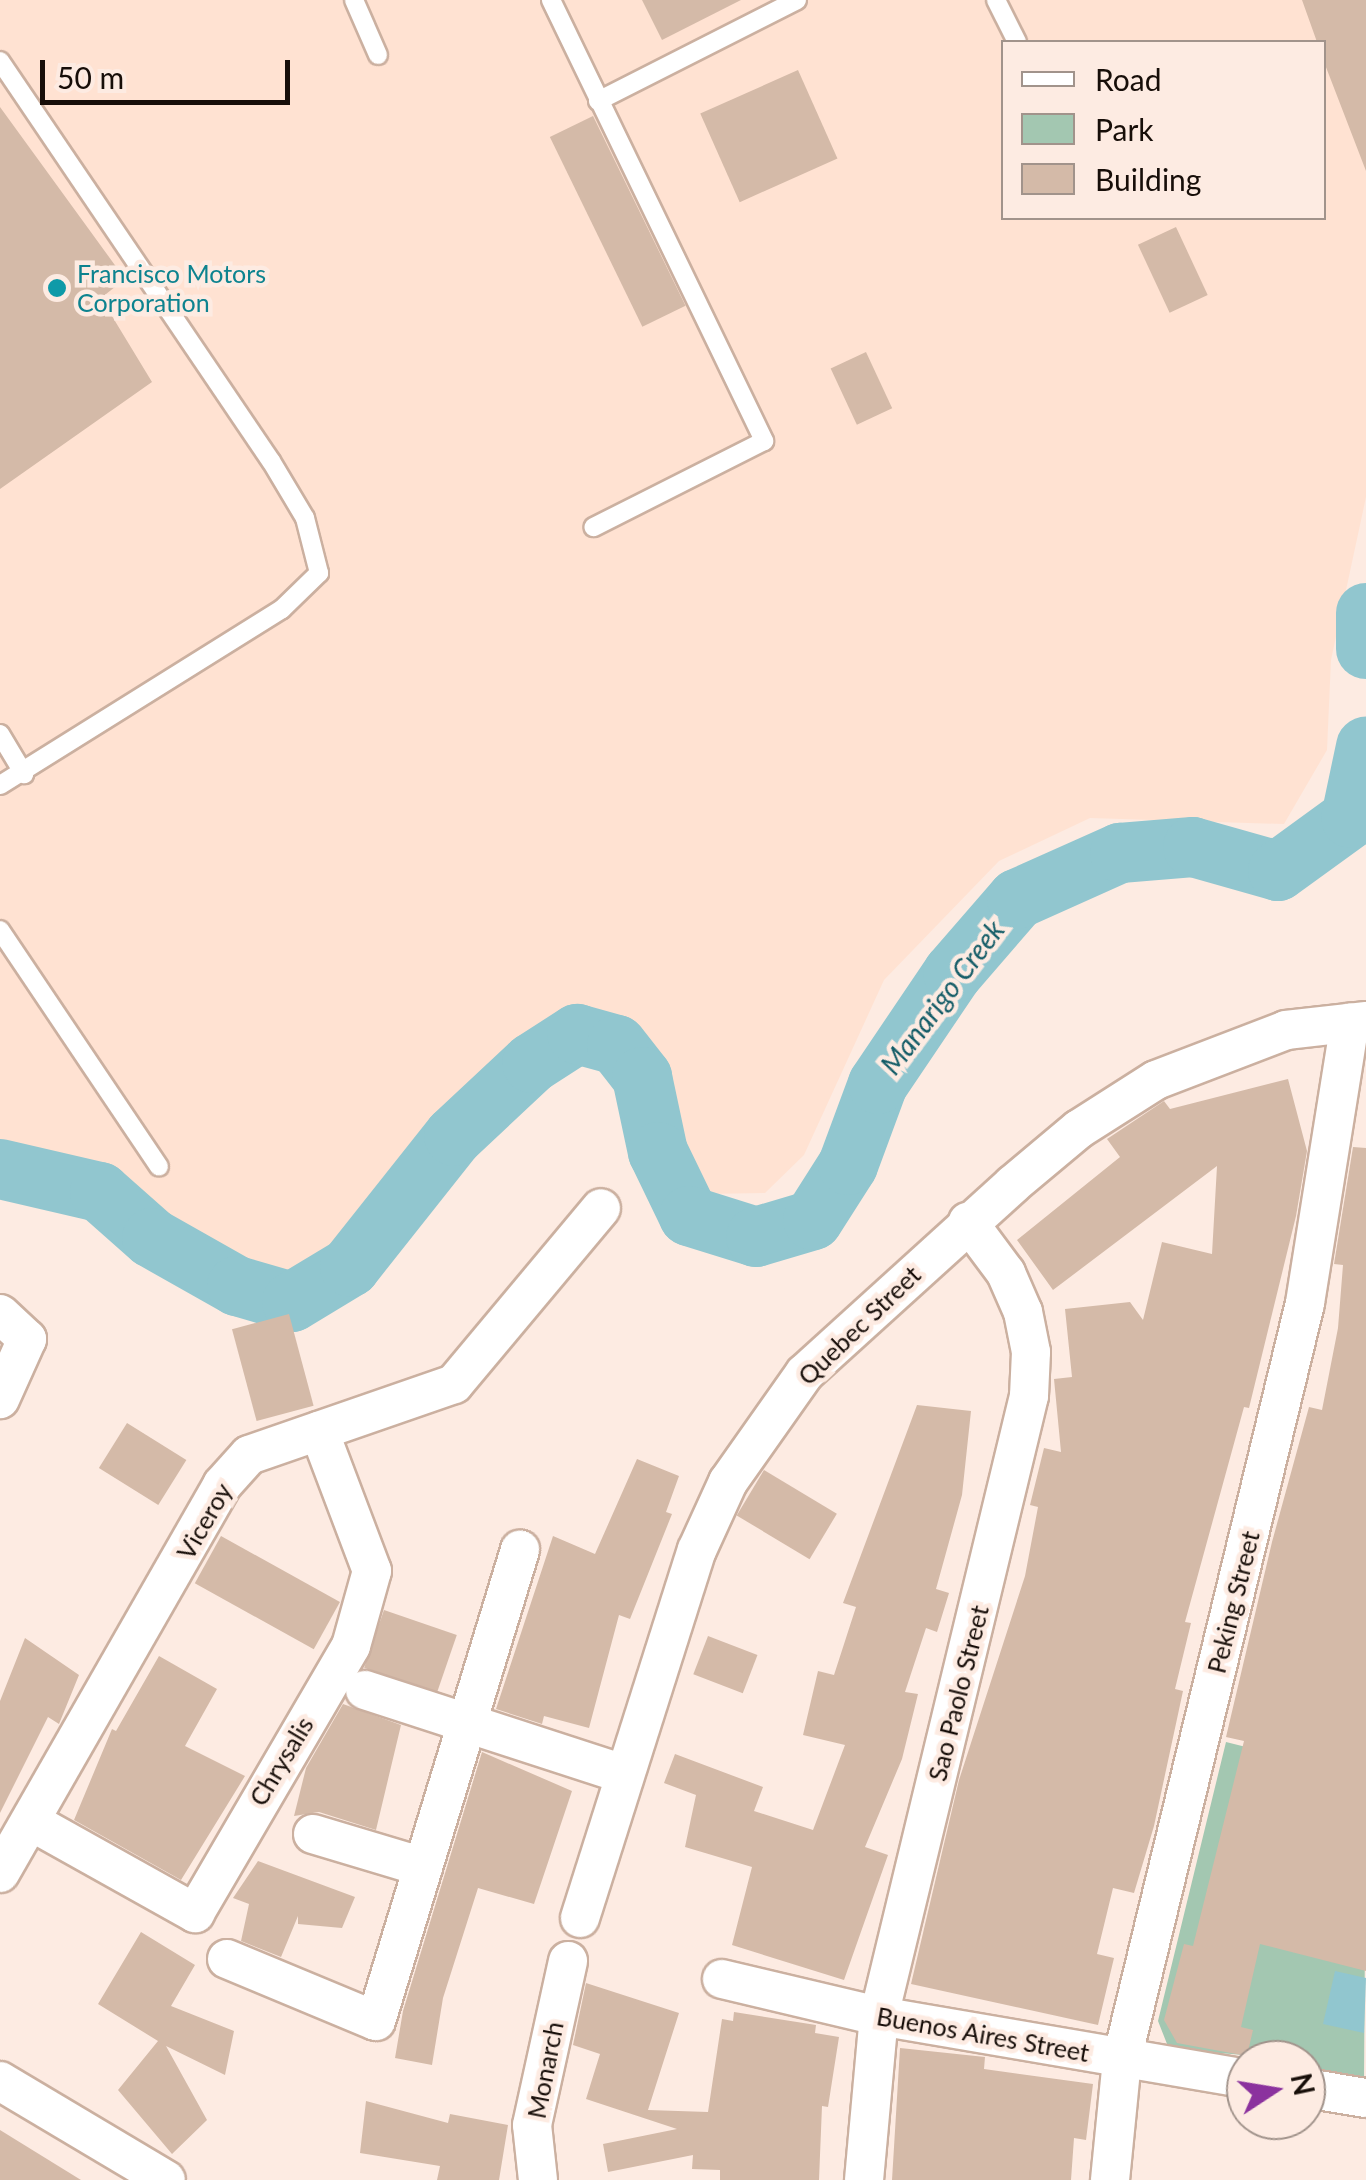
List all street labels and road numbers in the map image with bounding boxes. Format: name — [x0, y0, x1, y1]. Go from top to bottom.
street label: Quebec Street — [792, 1259, 926, 1391]
street label: Viceroy — [170, 1478, 238, 1564]
street label: Peking Street — [1201, 1528, 1265, 1676]
street label: Sao Paolo Street — [922, 1602, 994, 1784]
street label: Chrysalis — [243, 1711, 319, 1811]
street label: Buenos Aires Street — [874, 2000, 1092, 2068]
street label: Monarch — [521, 2019, 569, 2121]

